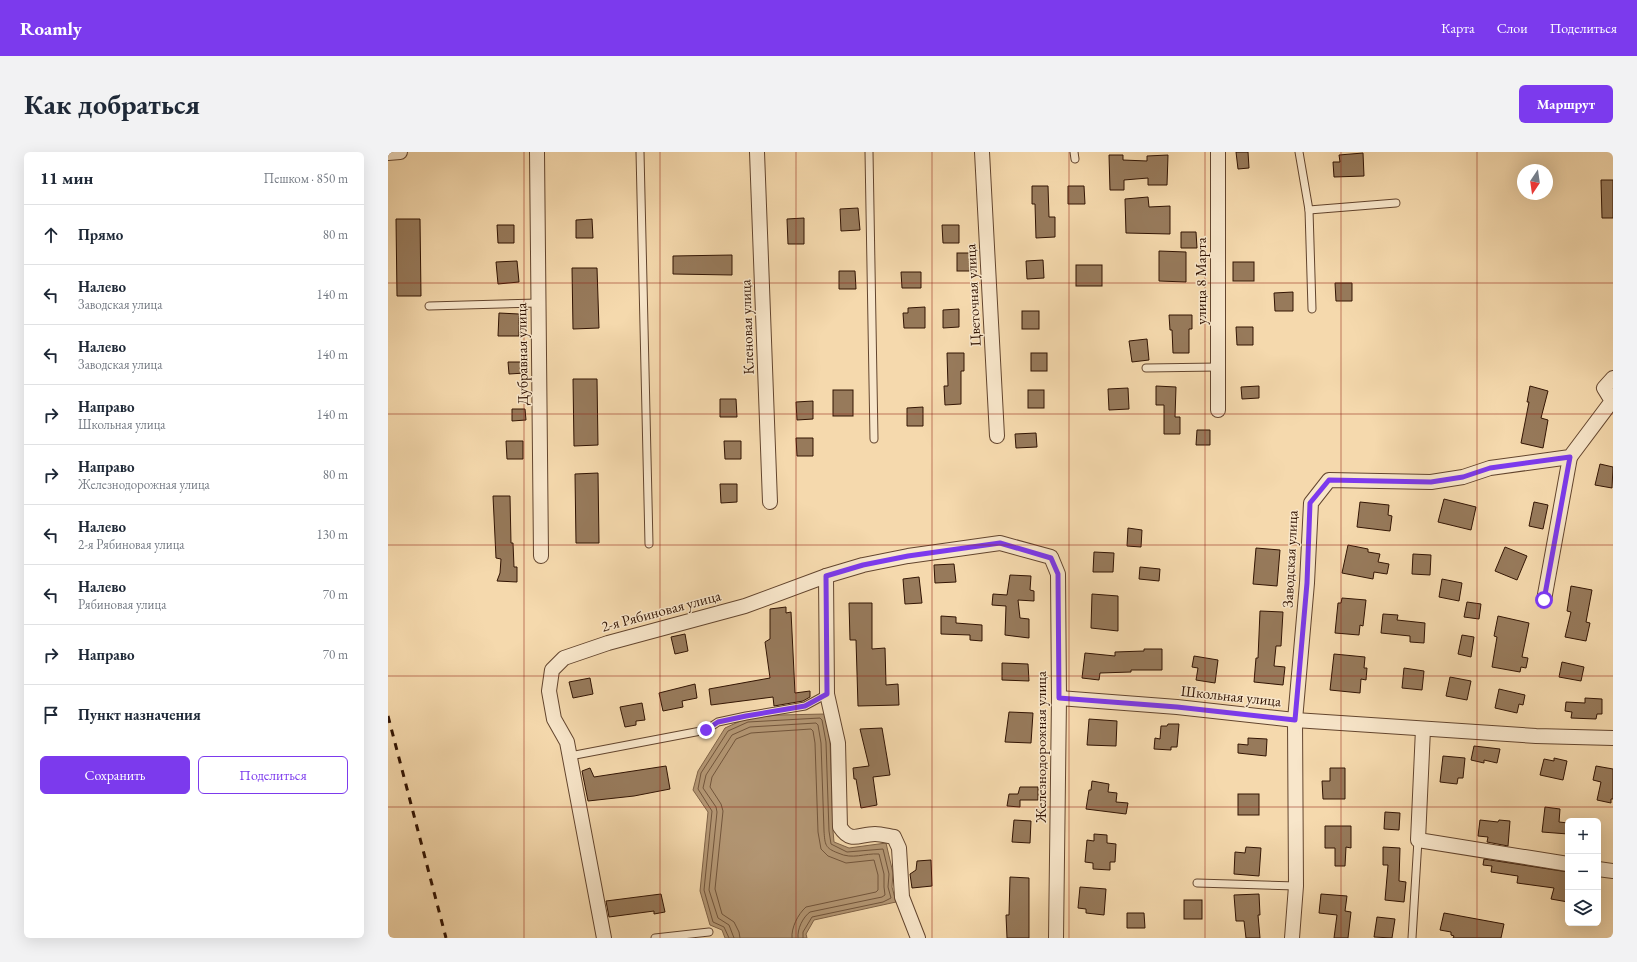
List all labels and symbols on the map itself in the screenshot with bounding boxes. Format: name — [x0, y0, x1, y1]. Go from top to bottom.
north arrow — [1517, 164, 1553, 200]
street label: улица 8 Марта — [1191, 237, 1210, 325]
street label: Цветочная улица — [960, 243, 985, 347]
street label: Кленовая улица — [735, 279, 758, 375]
street label: Дубравная улица — [511, 303, 532, 405]
street label: Заводская улица — [1277, 510, 1302, 608]
street label: 2-я Рябиновая улица — [599, 585, 723, 636]
route start — [1535, 591, 1553, 609]
street label: Железнодорожная улица — [1031, 671, 1050, 824]
street label: Школьная улица — [1180, 681, 1282, 710]
route end — [697, 721, 715, 739]

